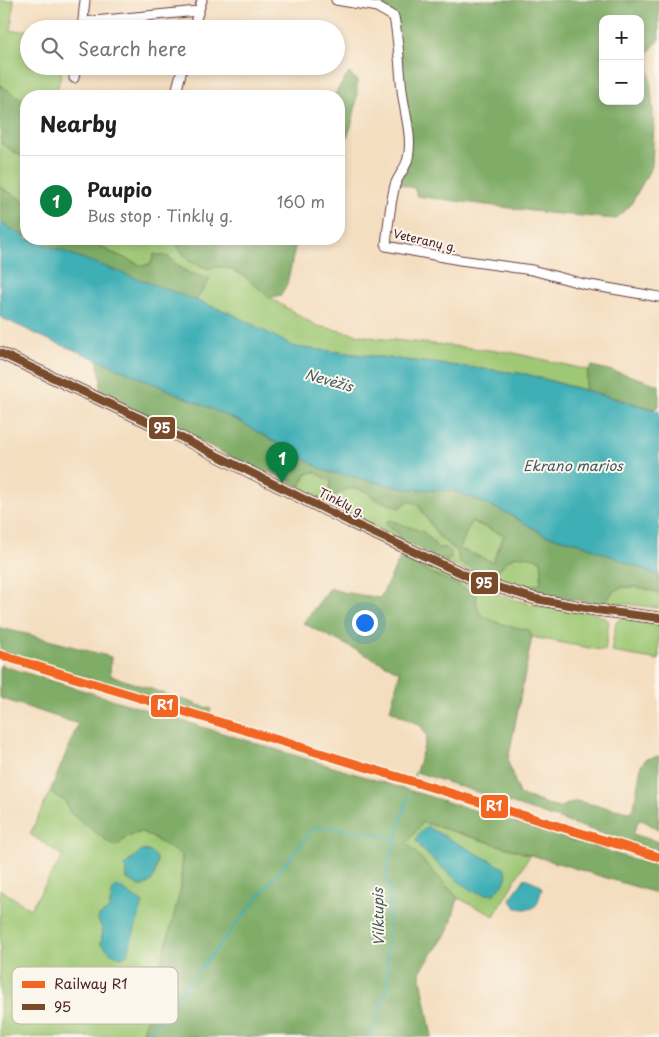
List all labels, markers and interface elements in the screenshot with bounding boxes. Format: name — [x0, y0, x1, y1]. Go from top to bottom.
map controls — [599, 15, 644, 105]
button: + — [599, 15, 644, 60]
search box — [20, 20, 345, 75]
icon: search — [38, 34, 66, 62]
text: Search here — [78, 34, 187, 62]
button: − — [599, 60, 644, 105]
text: Nearby — [40, 107, 117, 139]
text: Paupio — [87, 175, 152, 203]
text: 1 — [52, 189, 60, 213]
text: 160 m — [277, 189, 325, 213]
text: Bus stop · Tinklų g. — [87, 203, 233, 227]
street label: Veteranų g. — [391, 224, 459, 256]
water label: Nevėžis — [303, 363, 357, 397]
line badge: 95 — [148, 416, 176, 440]
text: 95 — [153, 417, 171, 438]
pin: 1 — [266, 442, 298, 483]
water label: Ekrano marios — [523, 455, 624, 476]
street label: Tinklų g. — [316, 483, 368, 521]
line badge: 95 — [470, 571, 499, 595]
text: 95 — [475, 572, 493, 593]
your location — [352, 610, 378, 636]
line badge: R1 — [150, 694, 179, 718]
text: R1 — [157, 694, 174, 715]
line badge: R1 — [480, 794, 509, 819]
text: R1 — [486, 795, 503, 816]
water label: Vilktupis — [367, 886, 389, 946]
legend — [12, 967, 178, 1024]
text: Railway R1 — [54, 973, 127, 994]
text: 95 — [54, 996, 71, 1017]

